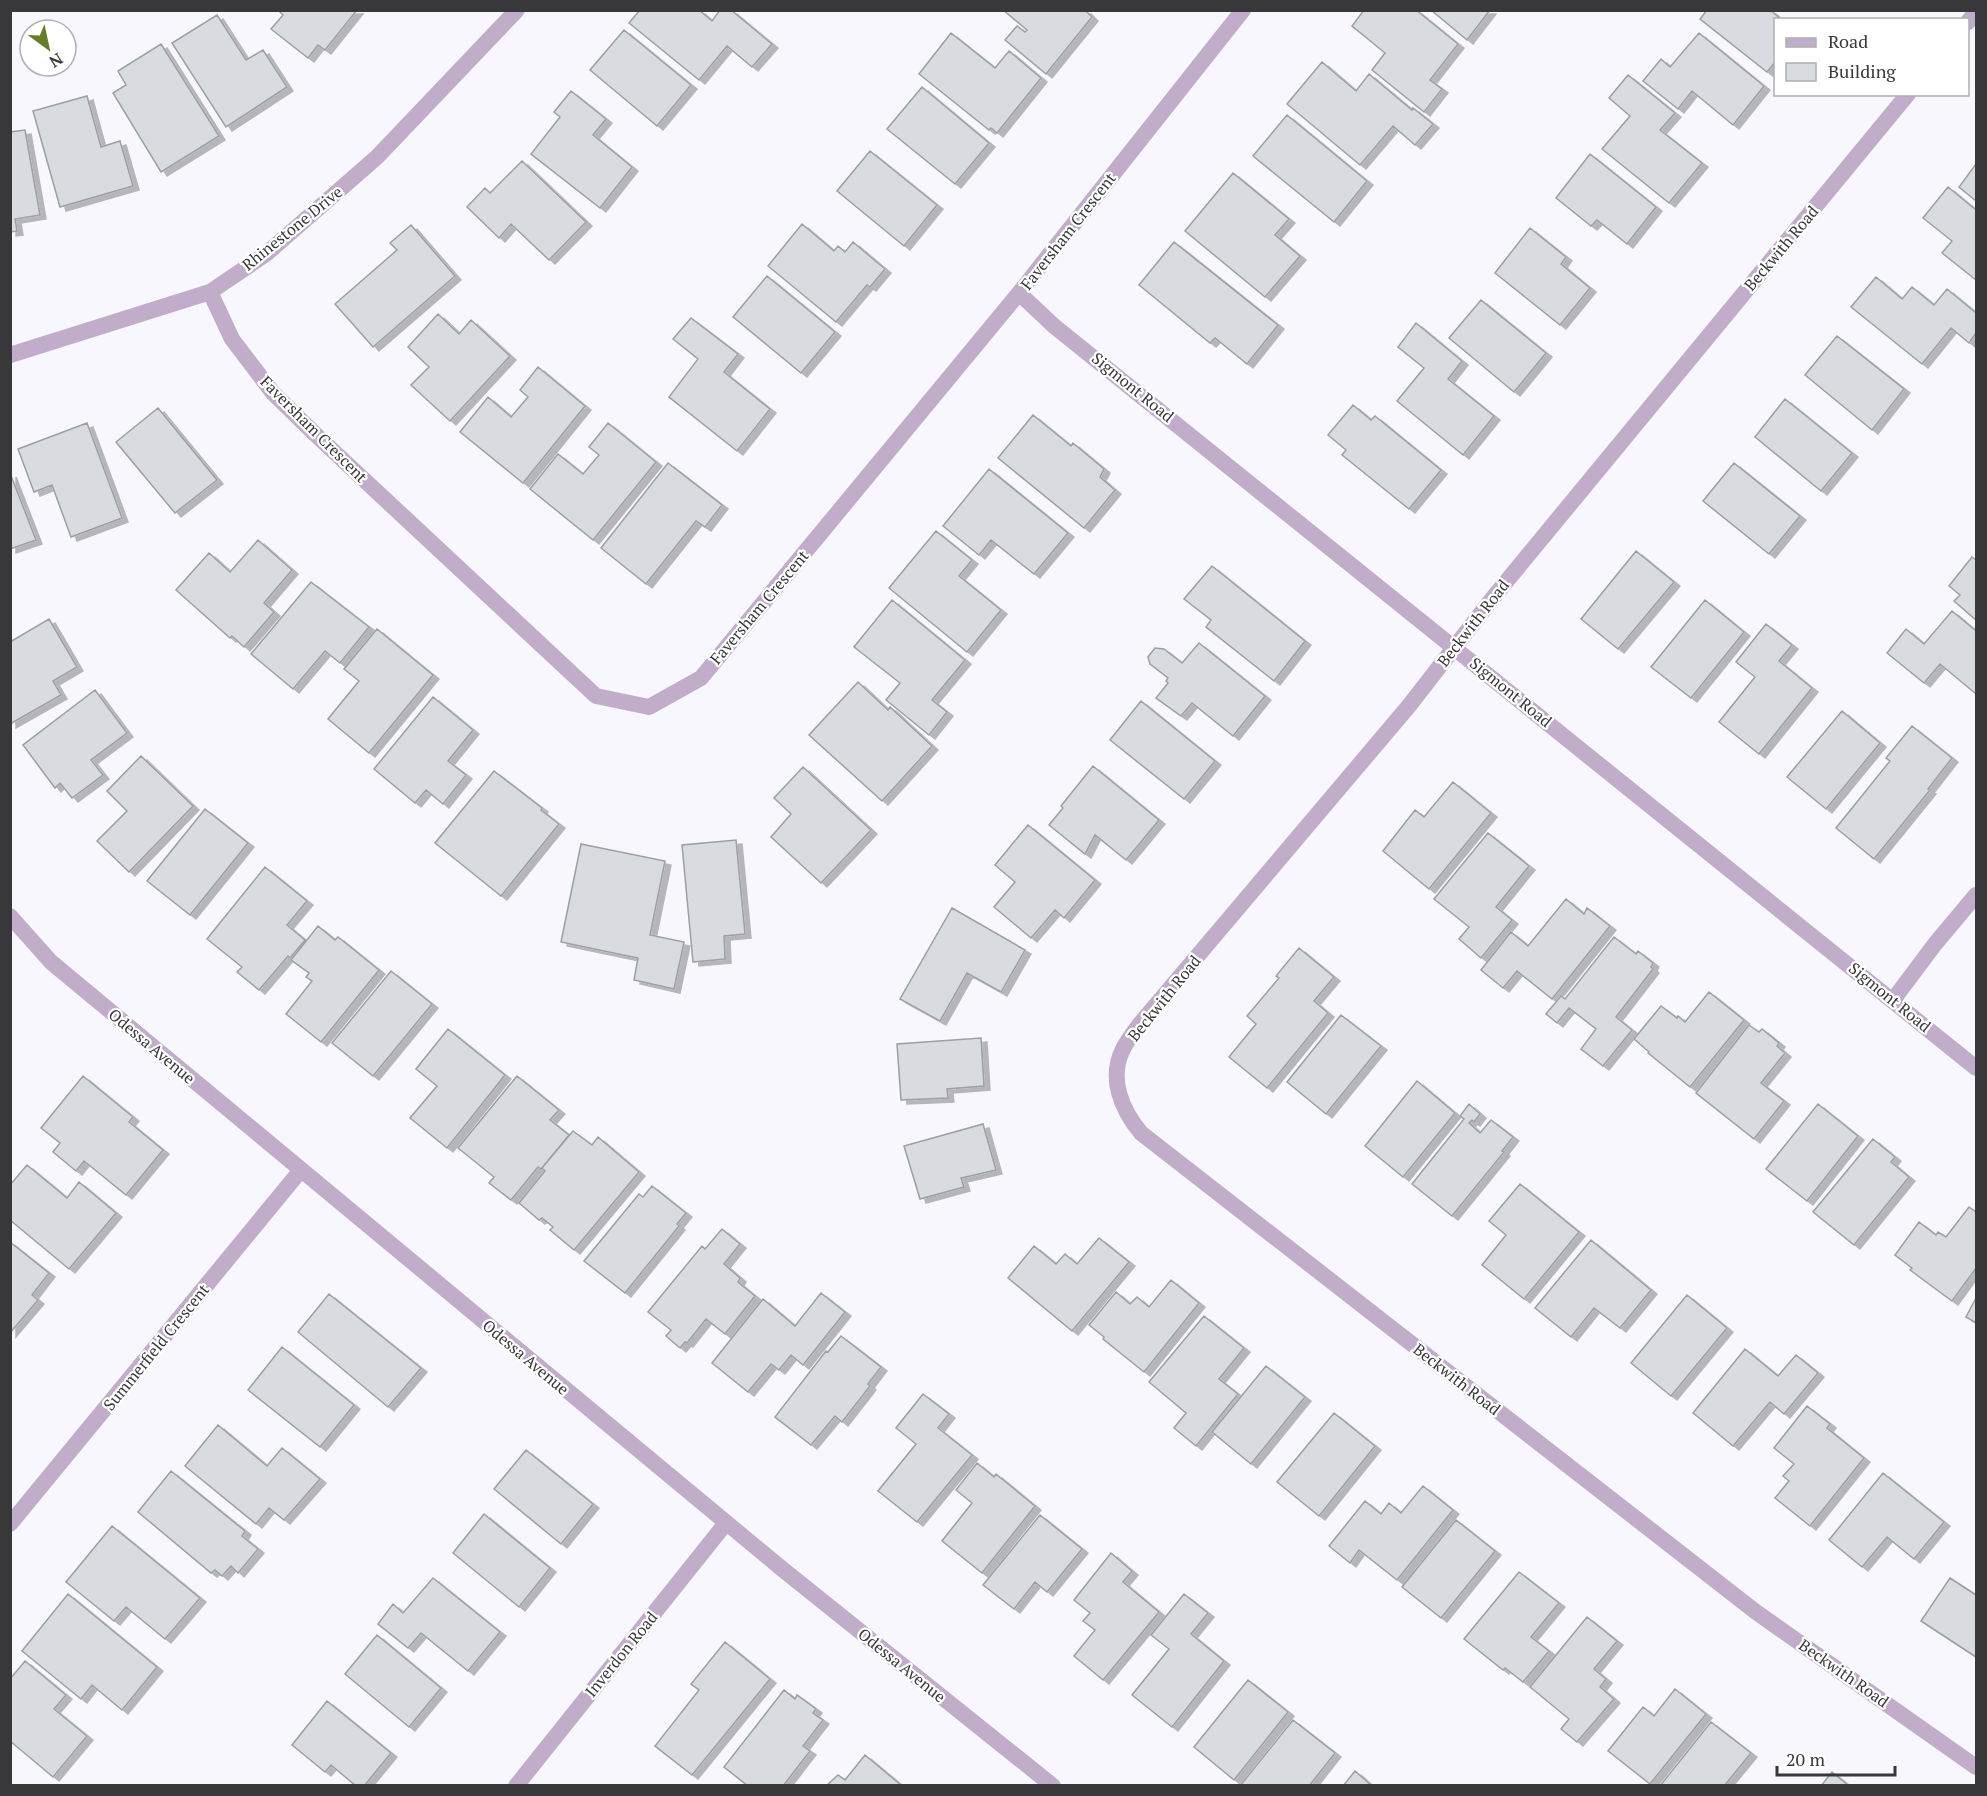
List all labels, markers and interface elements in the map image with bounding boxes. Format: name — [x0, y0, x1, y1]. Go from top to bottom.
north arrow — [18, 18, 78, 78]
legend — [1774, 18, 1969, 96]
text: Road — [1828, 29, 1868, 53]
text: N — [45, 48, 67, 73]
text: Building — [1828, 59, 1896, 83]
street label: Faversham Crescent — [1015, 168, 1121, 294]
street label: Rhinestone Drive — [237, 181, 347, 275]
street label: Beckwith Road — [1739, 201, 1823, 295]
street label: Sigmont Road — [1087, 347, 1179, 427]
street label: Faversham Crescent — [256, 371, 372, 487]
street label: Faversham Crescent — [705, 545, 813, 669]
street label: Beckwith Road — [1432, 575, 1514, 671]
street label: Sigmont Road — [1465, 652, 1557, 732]
street label: Beckwith Road — [1122, 950, 1206, 1046]
street label: Sigmont Road — [1844, 957, 1936, 1037]
street label: Odessa Avenue — [104, 1003, 200, 1089]
street label: Summerfield Crescent — [98, 1279, 214, 1415]
street label: Odessa Avenue — [478, 1314, 574, 1400]
street label: Beckwith Road — [1409, 1338, 1505, 1420]
street label: Inverdon Road — [580, 1607, 662, 1701]
street label: Odessa Avenue — [854, 1623, 950, 1707]
street label: Beckwith Road — [1795, 1634, 1893, 1712]
scale bar — [1777, 1739, 1896, 1777]
text: 20 m — [1786, 1747, 1826, 1771]

